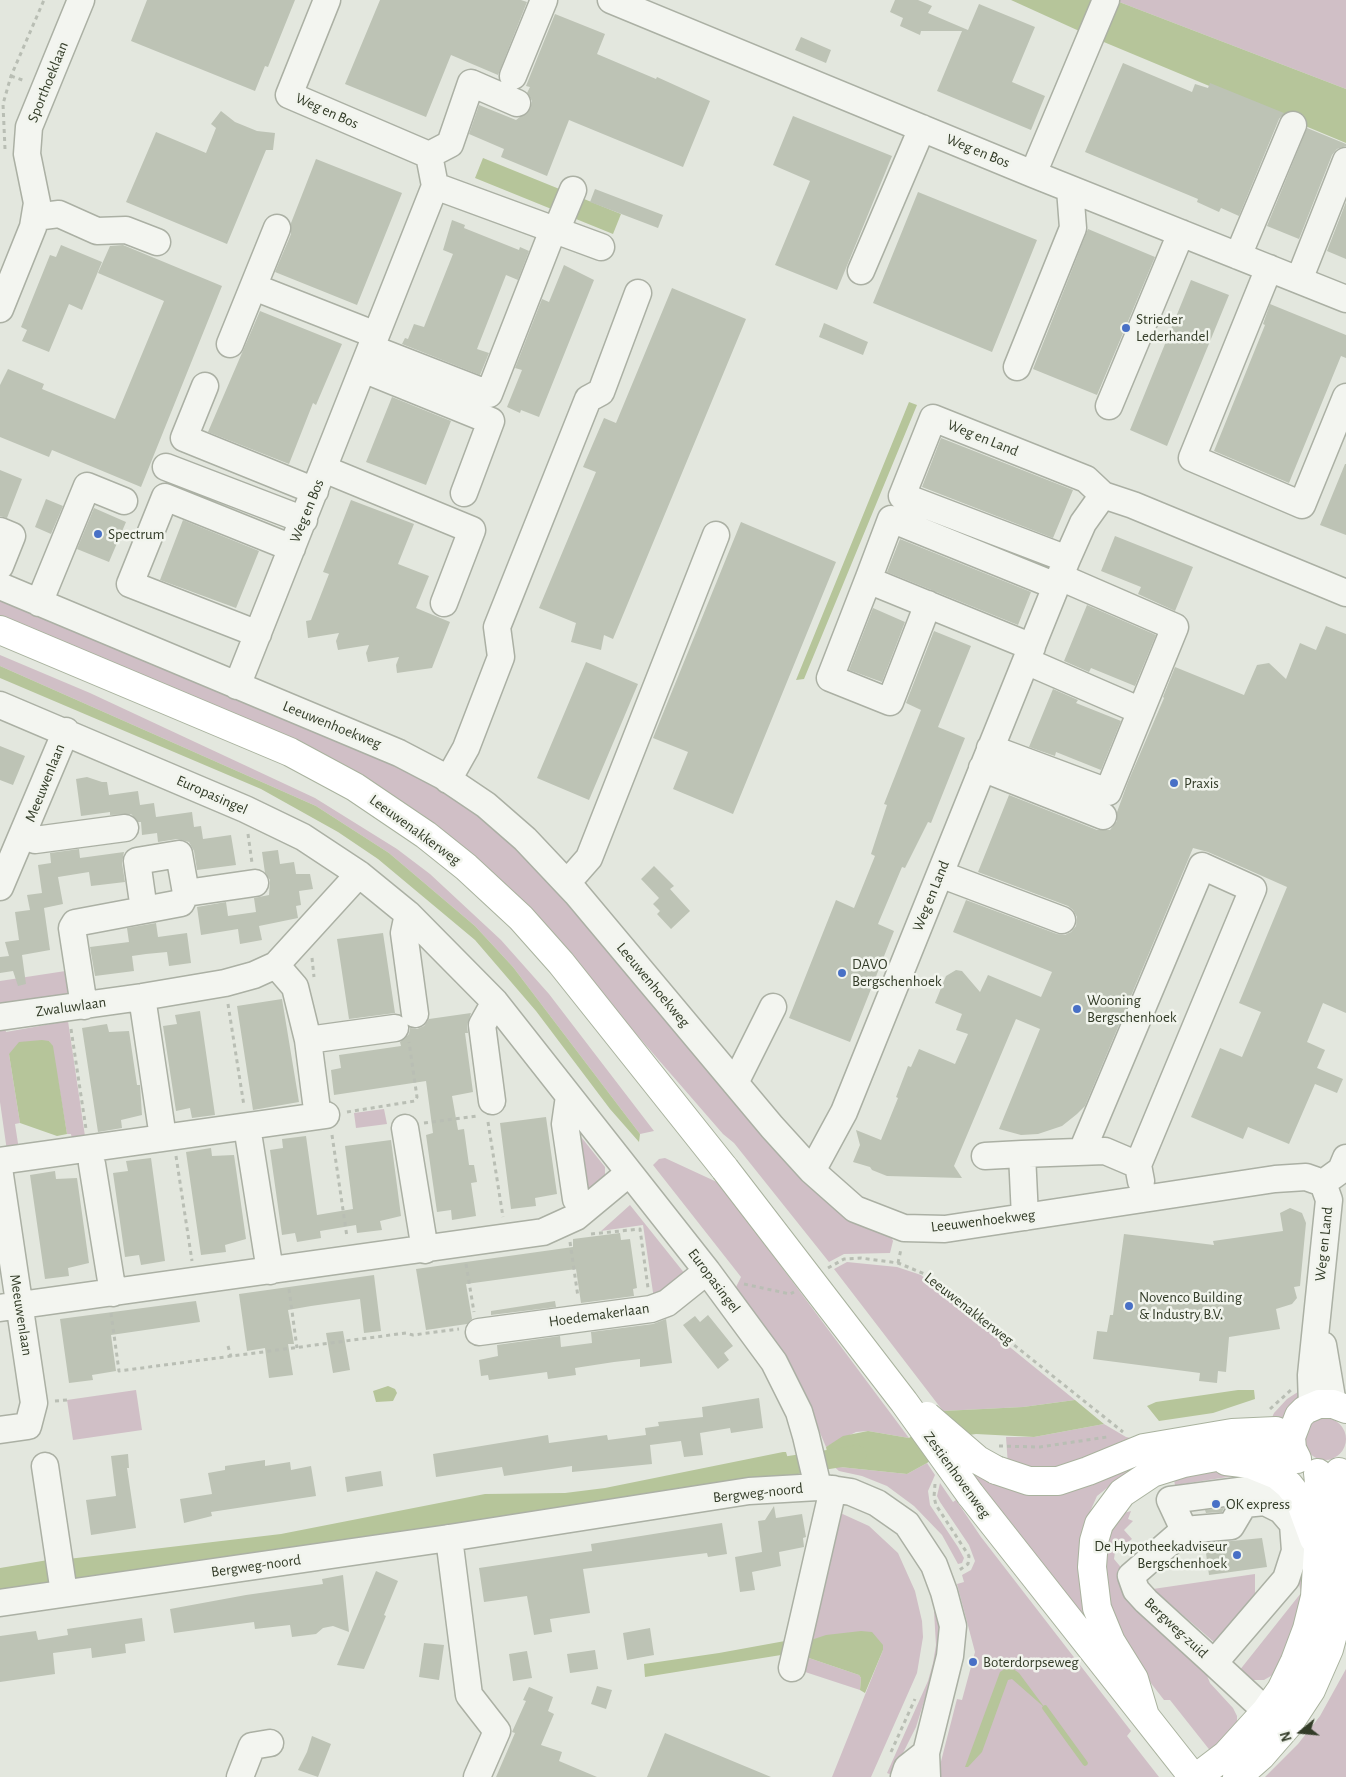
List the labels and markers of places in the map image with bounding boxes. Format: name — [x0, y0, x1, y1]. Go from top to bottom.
place label: Strieder Lederhandel — [1136, 310, 1209, 345]
marker: Strieder Lederhandel — [1120, 322, 1132, 334]
place label: Spectrum — [108, 525, 165, 543]
marker: Spectrum — [92, 528, 104, 540]
place label: Praxis — [1184, 774, 1219, 792]
marker: Praxis — [1168, 777, 1180, 789]
place label: DAVO Bergschenhoek — [852, 955, 942, 990]
marker: DAVO Bergschenhoek — [836, 967, 848, 979]
place label: Wooning Bergschenhoek — [1087, 991, 1177, 1026]
marker: Wooning Bergschenhoek — [1071, 1003, 1083, 1015]
place label: Novenco Building & Industry B.V. — [1139, 1288, 1242, 1323]
marker: Novenco Building & Industry B.V. — [1123, 1300, 1135, 1312]
place label: OK express — [1226, 1495, 1290, 1513]
marker: OK express — [1210, 1498, 1222, 1510]
place label: De Hypotheekadviseur Bergschenhoek — [1094, 1537, 1227, 1572]
marker: De Hypotheekadviseur Bergschenhoek — [1231, 1549, 1243, 1561]
place label: Boterdorpseweg — [983, 1653, 1078, 1671]
marker: Boterdorpseweg — [967, 1656, 979, 1668]

